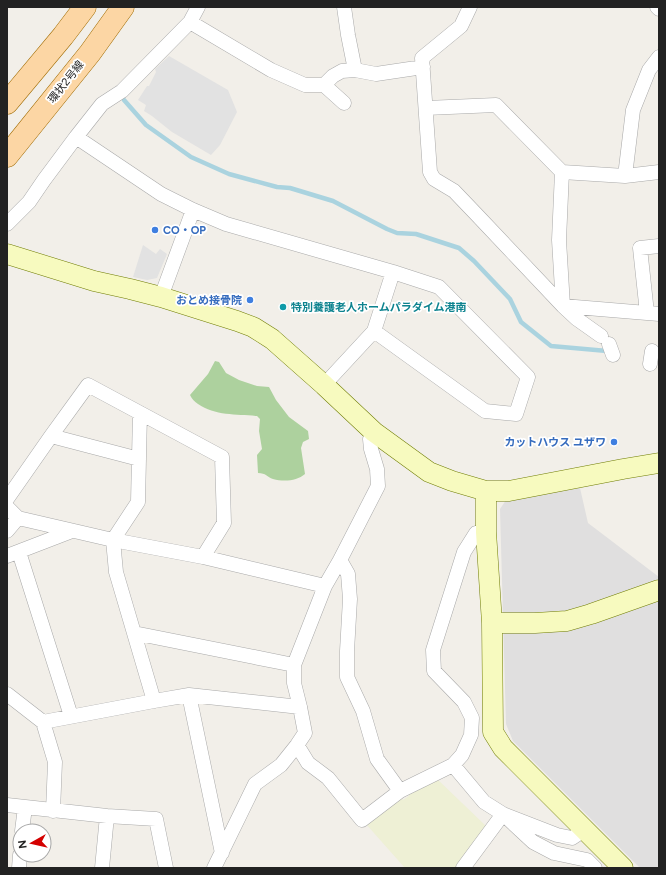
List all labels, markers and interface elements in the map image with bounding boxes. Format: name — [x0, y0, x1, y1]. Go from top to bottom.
street label: 環状2号線 — [45, 58, 87, 106]
place label: CO・OP — [163, 224, 206, 237]
marker: CO・OP — [150, 225, 160, 235]
place label: おとめ接骨院 — [176, 294, 242, 307]
marker: おとめ接骨院 — [245, 295, 255, 305]
place label: 特別養護老人ホームパラダイム港南 — [291, 301, 466, 314]
marker: 特別養護老人ホームパラダイム港南 — [278, 302, 288, 312]
place label: カットハウス ユザワ — [504, 436, 606, 449]
marker: カットハウス ユザワ — [609, 437, 619, 447]
north arrow — [12, 823, 52, 863]
text: N — [16, 839, 30, 849]

